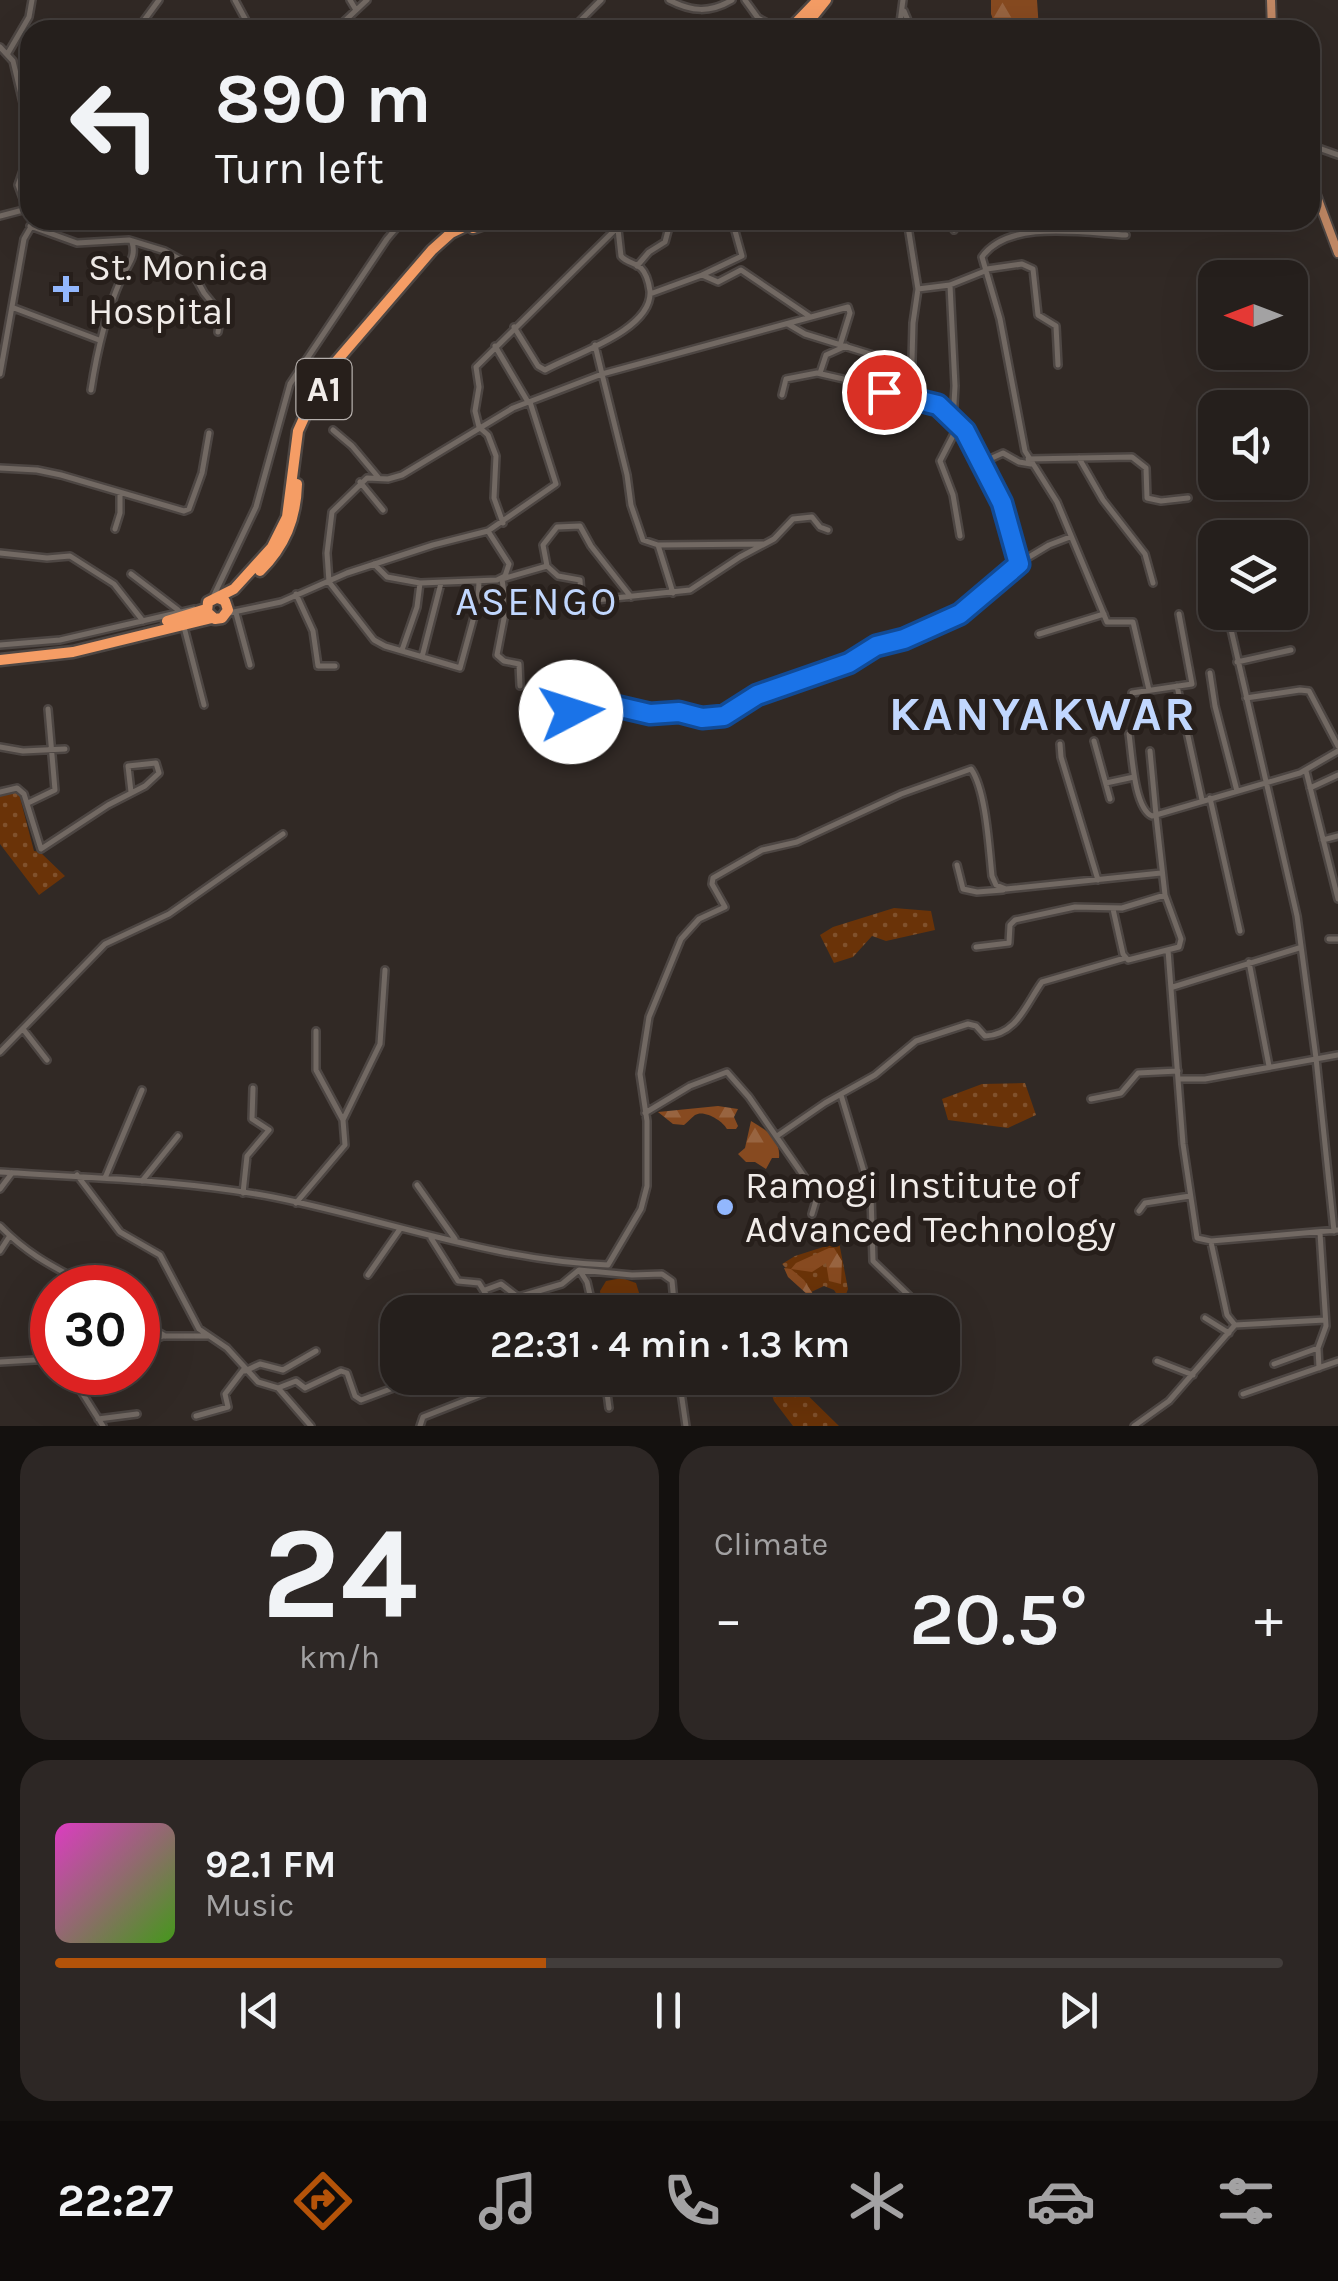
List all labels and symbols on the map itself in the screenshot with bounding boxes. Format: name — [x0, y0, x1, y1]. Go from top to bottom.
place label: St. Monica Hospital — [88, 245, 269, 334]
north arrow — [1198, 260, 1308, 370]
marker: St. Monica Hospital — [53, 276, 79, 302]
pin — [842, 350, 927, 435]
road number: A1 — [296, 359, 352, 419]
district label: ASENGO — [455, 578, 619, 625]
position arrow — [519, 660, 623, 764]
district label: KANYAKWAR — [889, 686, 1197, 742]
place label: Ramogi Institute of Advanced Technology — [745, 1163, 1116, 1252]
marker: Ramogi Institute of Advanced Technology — [714, 1196, 736, 1218]
speed limit sign: 30 — [30, 1265, 160, 1395]

